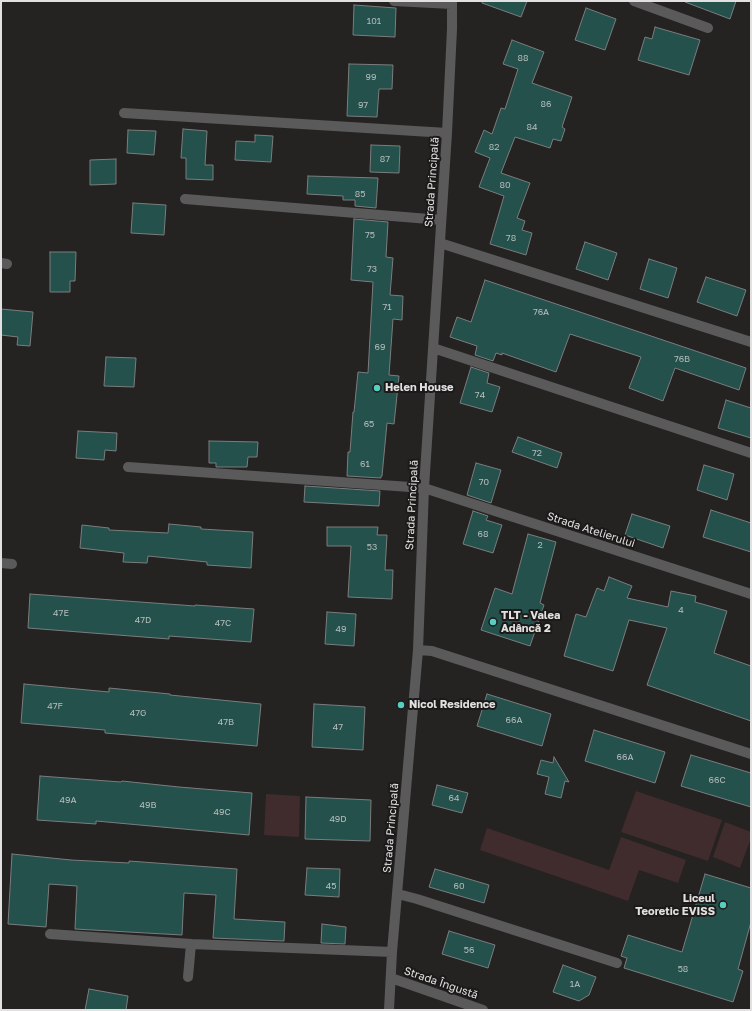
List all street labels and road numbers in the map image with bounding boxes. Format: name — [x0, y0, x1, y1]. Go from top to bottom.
street label: Strada Principală — [422, 137, 442, 227]
street label: Strada Principală — [403, 460, 421, 550]
street label: Strada Atelierului — [545, 510, 637, 550]
street label: Strada Principală — [380, 782, 402, 874]
street label: Strada Îngustă — [402, 964, 480, 1002]

